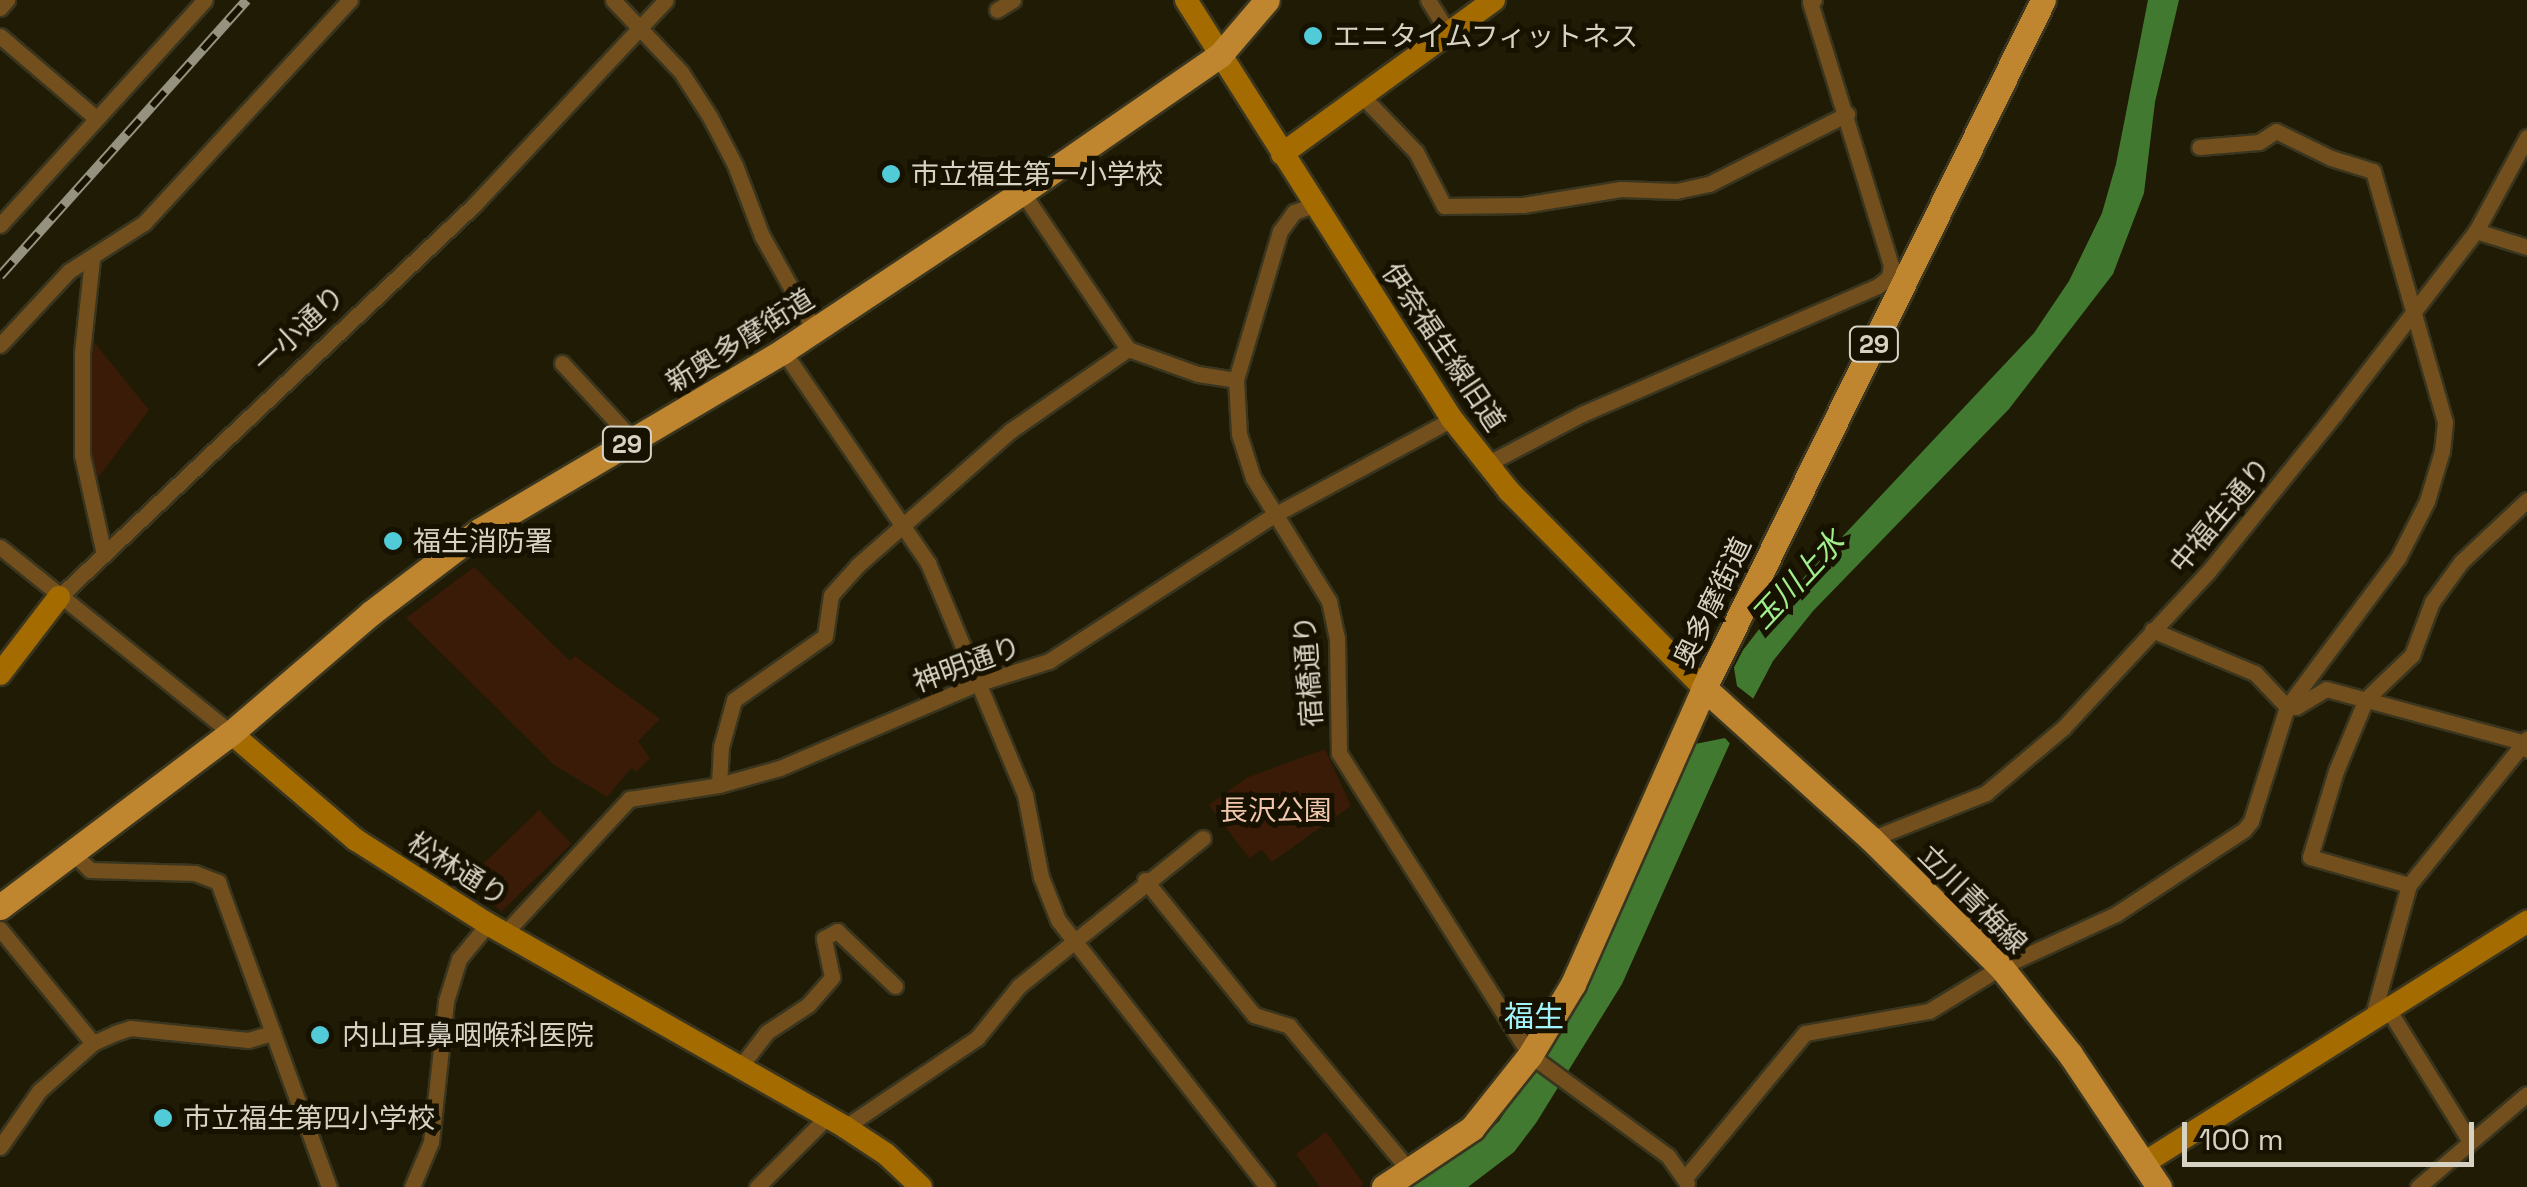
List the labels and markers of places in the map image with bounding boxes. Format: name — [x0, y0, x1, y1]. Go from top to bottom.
place label: エニタイムフィットネス — [1333, 19, 1641, 53]
marker: エニタイムフィットネス — [1302, 25, 1324, 47]
place label: 市立福生第一小学校 — [911, 157, 1163, 191]
marker: 市立福生第一小学校 — [880, 163, 902, 185]
place label: 福生消防署 — [413, 524, 553, 558]
marker: 福生消防署 — [382, 530, 404, 552]
place label: 内山耳鼻咽喉科医院 — [342, 1018, 594, 1052]
marker: 内山耳鼻咽喉科医院 — [307, 1022, 333, 1048]
place label: 市立福生第四小学校 — [183, 1101, 435, 1135]
marker: 市立福生第四小学校 — [152, 1107, 174, 1129]

